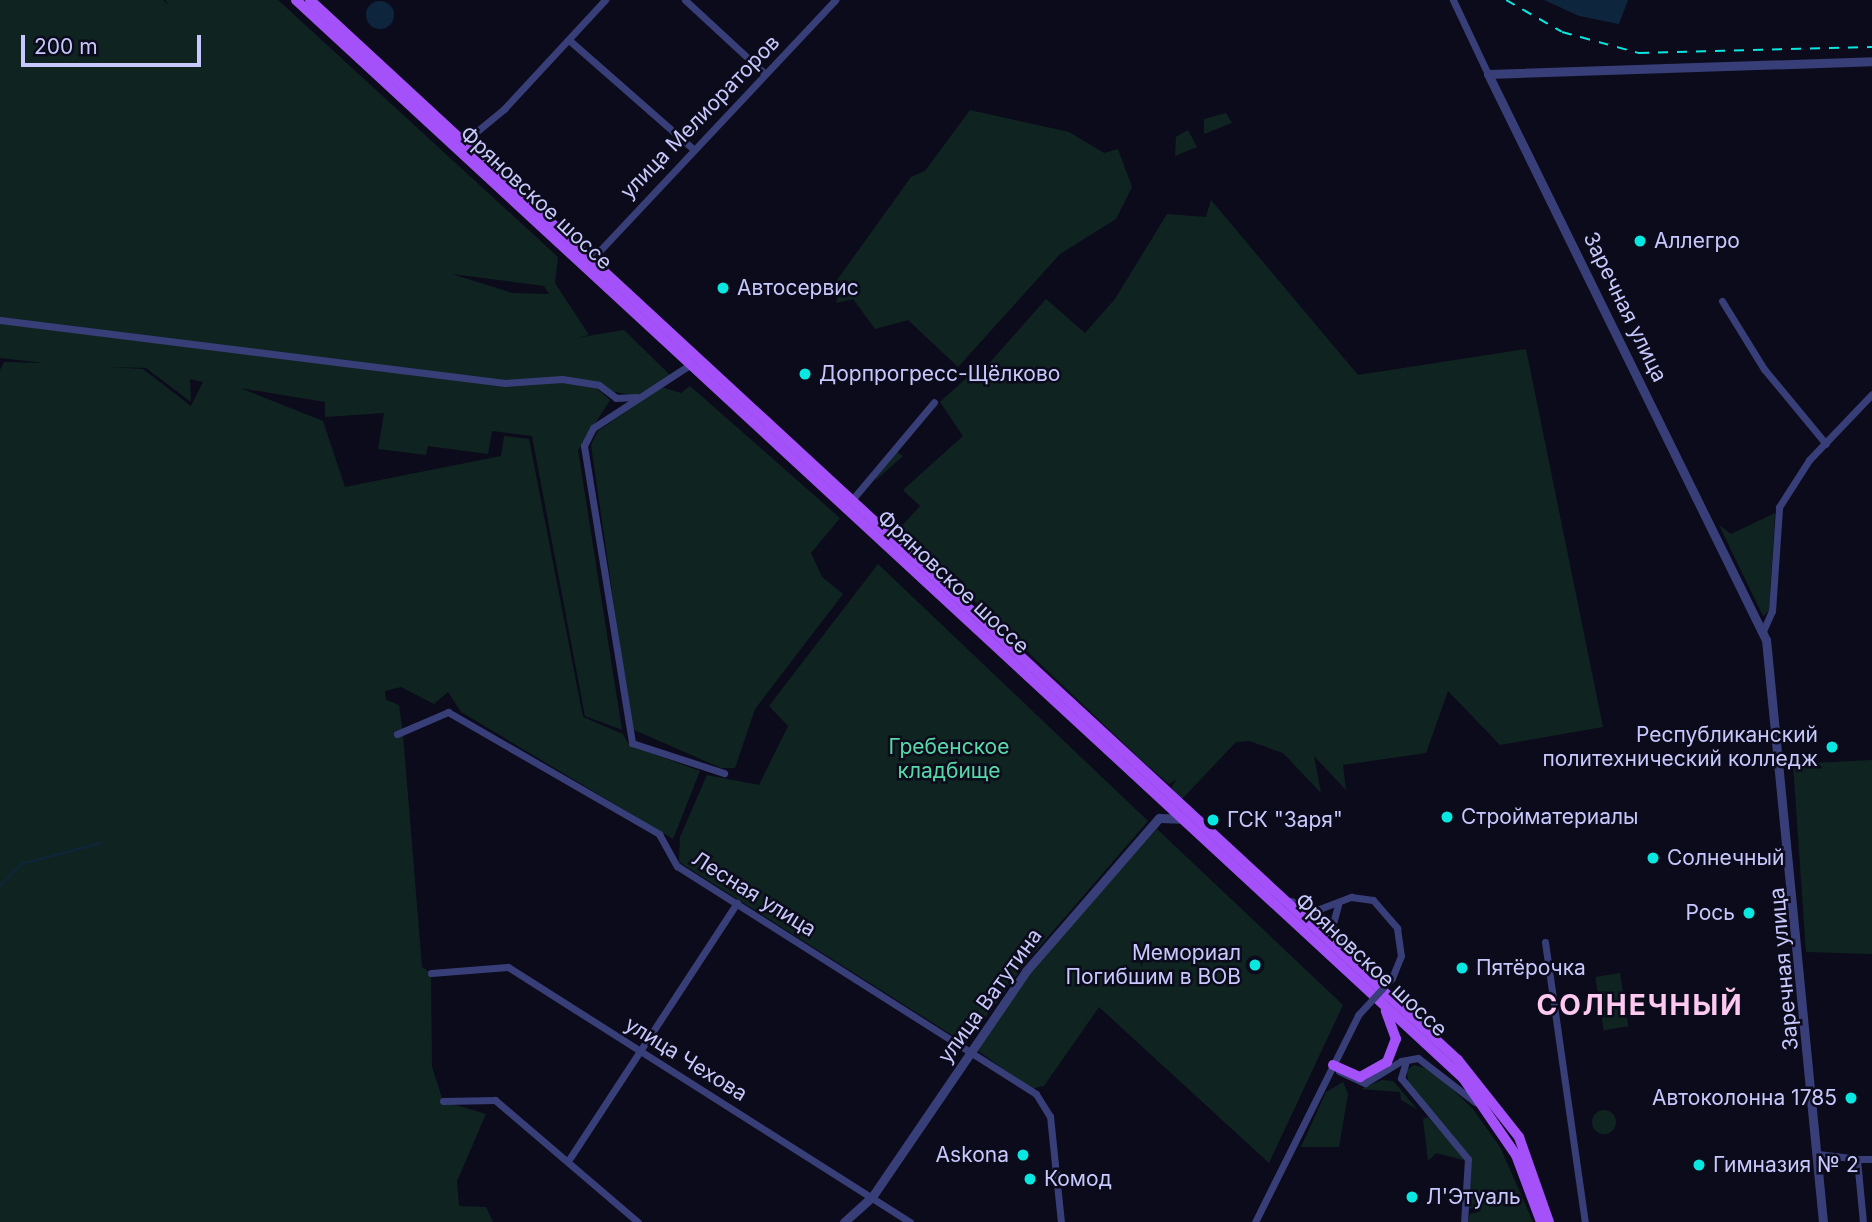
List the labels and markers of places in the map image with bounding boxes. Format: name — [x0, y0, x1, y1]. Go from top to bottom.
place label: Аллегро — [1654, 228, 1740, 254]
marker: Аллегро — [1632, 233, 1648, 249]
place label: Автосервис — [737, 275, 859, 301]
marker: Автосервис — [715, 280, 731, 296]
place label: Дорпрогресс-Щёлково — [819, 361, 1060, 387]
marker: Дорпрогресс-Щёлково — [797, 366, 813, 382]
place label: Республиканский политехнический колледж — [1542, 722, 1818, 772]
marker: Республиканский политехнический колледж — [1824, 739, 1840, 755]
place label: Стройматериалы — [1461, 804, 1639, 830]
place label: ГСК "Заря" — [1227, 807, 1343, 833]
marker: Стройматериалы — [1439, 809, 1455, 825]
marker: ГСК "Заря" — [1205, 812, 1221, 828]
place label: Солнечный — [1667, 845, 1784, 871]
marker: Солнечный — [1645, 850, 1661, 866]
place label: Рось — [1685, 900, 1735, 926]
marker: Рось — [1741, 905, 1757, 921]
place label: Мемориал Погибшим в ВОВ — [1065, 940, 1241, 990]
place label: Пятёрочка — [1476, 955, 1586, 981]
marker: Мемориал Погибшим в ВОВ — [1247, 957, 1263, 973]
marker: Пятёрочка — [1454, 960, 1470, 976]
place label: Автоколонна 1785 — [1652, 1085, 1837, 1111]
marker: Автоколонна 1785 — [1843, 1090, 1859, 1106]
place label: Askona — [936, 1142, 1009, 1168]
marker: Askona — [1015, 1147, 1031, 1163]
place label: Гимназия № 2 — [1713, 1152, 1859, 1178]
marker: Гимназия № 2 — [1691, 1157, 1707, 1173]
place label: Комод — [1044, 1166, 1112, 1192]
marker: Комод — [1022, 1171, 1038, 1187]
place label: Л'Этуаль — [1426, 1184, 1521, 1210]
marker: Л'Этуаль — [1404, 1189, 1420, 1205]

